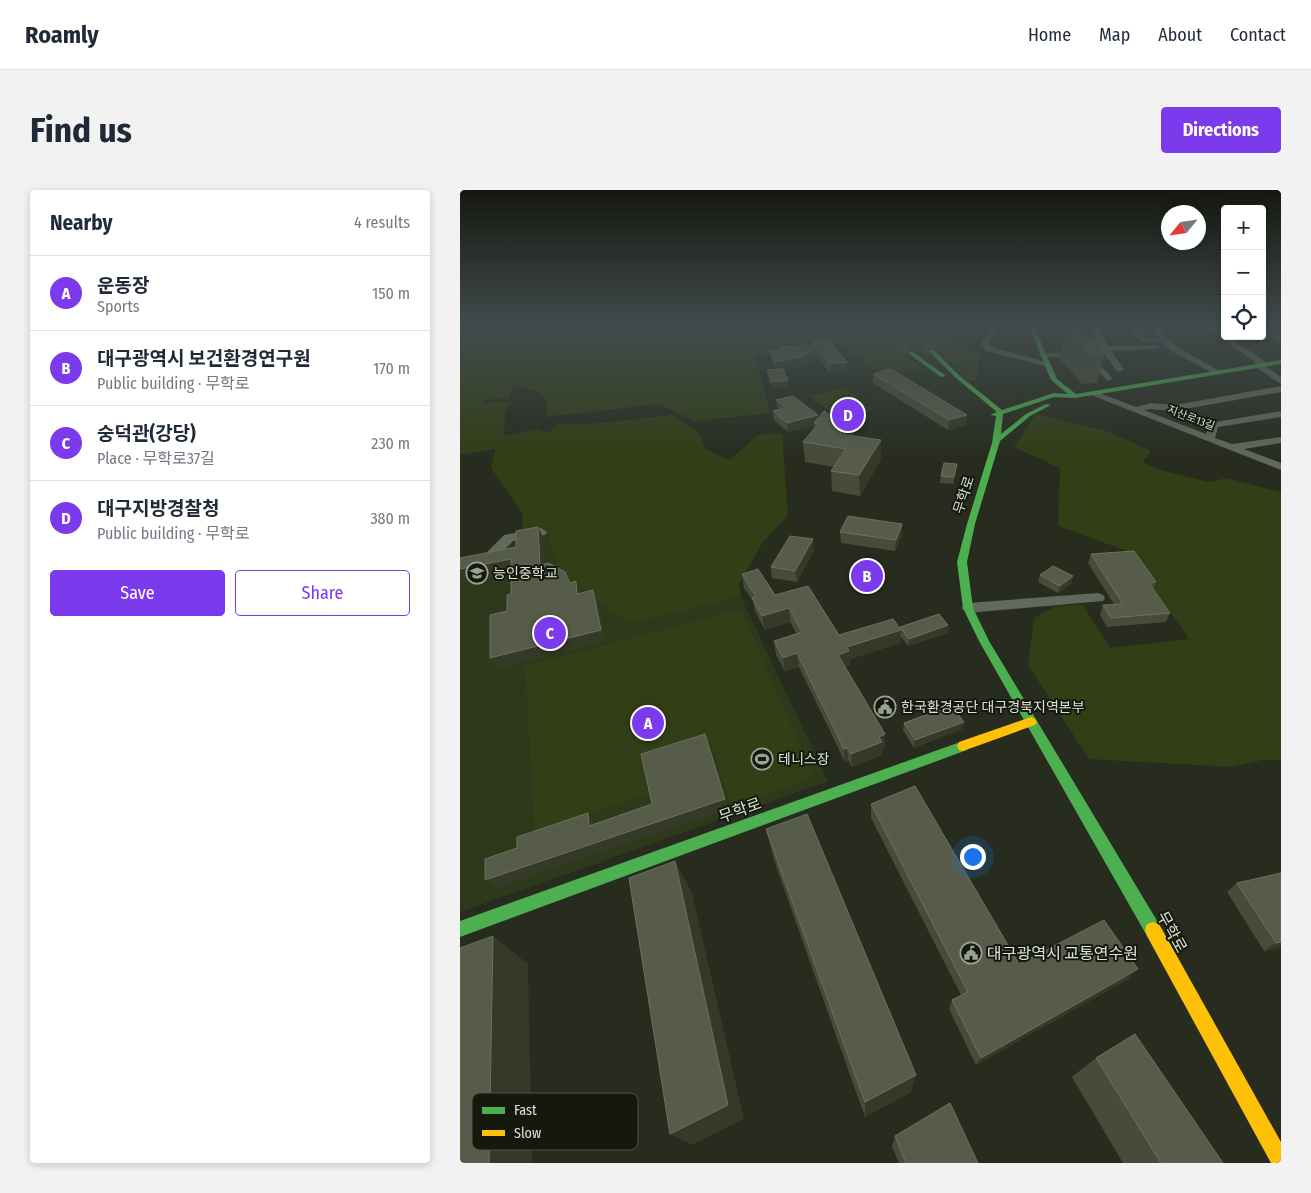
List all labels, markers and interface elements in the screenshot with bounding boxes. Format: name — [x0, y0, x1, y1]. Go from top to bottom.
text: Roamly — [25, 21, 99, 49]
text: Home — [1028, 24, 1071, 46]
text: Map — [1099, 24, 1130, 46]
text: About — [1158, 24, 1202, 46]
text: Contact — [1230, 24, 1286, 46]
button: Directions — [1161, 107, 1281, 153]
text: Find us — [30, 109, 132, 151]
north arrow — [1161, 205, 1206, 250]
map controls — [1221, 205, 1266, 340]
button: + — [1221, 205, 1266, 250]
text: Nearby — [50, 210, 112, 236]
text: 4 results — [354, 213, 410, 232]
button: − — [1221, 250, 1266, 295]
text: 운동장 — [97, 274, 149, 297]
text: A — [62, 284, 70, 303]
text: 150 m — [372, 284, 410, 303]
button: locate — [1221, 295, 1266, 340]
text: Sports — [97, 297, 140, 316]
text: 대구광역시 보건환경연구원 — [97, 347, 311, 370]
text: B — [62, 359, 70, 378]
text: 170 m — [373, 359, 410, 378]
text: Public building · 무학로 — [97, 374, 249, 393]
pin: D — [832, 396, 864, 434]
street label: 지산로13길 — [1165, 403, 1217, 433]
text: 숭덕관(강당) — [97, 422, 196, 445]
text: C — [62, 434, 70, 453]
text: 230 m — [371, 434, 410, 453]
text: Place · 무학로37길 — [97, 449, 215, 468]
street label: 무학로 — [950, 474, 978, 516]
text: 대구지방경찰청 — [97, 497, 219, 520]
text: D — [61, 509, 71, 528]
text: 380 m — [370, 509, 410, 528]
text: Public building · 무학로 — [97, 524, 249, 543]
pin: B — [851, 557, 883, 595]
school or university icon: 능인중학교 — [465, 561, 489, 585]
place label: 능인중학교 — [493, 565, 558, 582]
button: Save — [50, 570, 225, 616]
button: Share — [235, 570, 410, 616]
pin: C — [534, 614, 566, 652]
public building icon: 한국환경공단 대구경북지역본부 — [873, 695, 897, 719]
place label: 한국환경공단 대구경북지역본부 — [901, 699, 1085, 716]
pin: A — [632, 704, 664, 742]
sports icon: 테니스장 — [750, 747, 774, 771]
place label: 테니스장 — [778, 751, 830, 768]
street label: 무학로 — [716, 793, 764, 826]
your location — [960, 844, 986, 870]
street label: 무학로 — [1153, 908, 1191, 956]
public building icon: 대구광역시 교통연수원 — [959, 941, 983, 965]
place label: 대구광역시 교통연수원 — [987, 944, 1138, 963]
legend — [472, 1093, 638, 1150]
text: Fast — [514, 1102, 537, 1119]
text: Slow — [514, 1125, 541, 1142]

